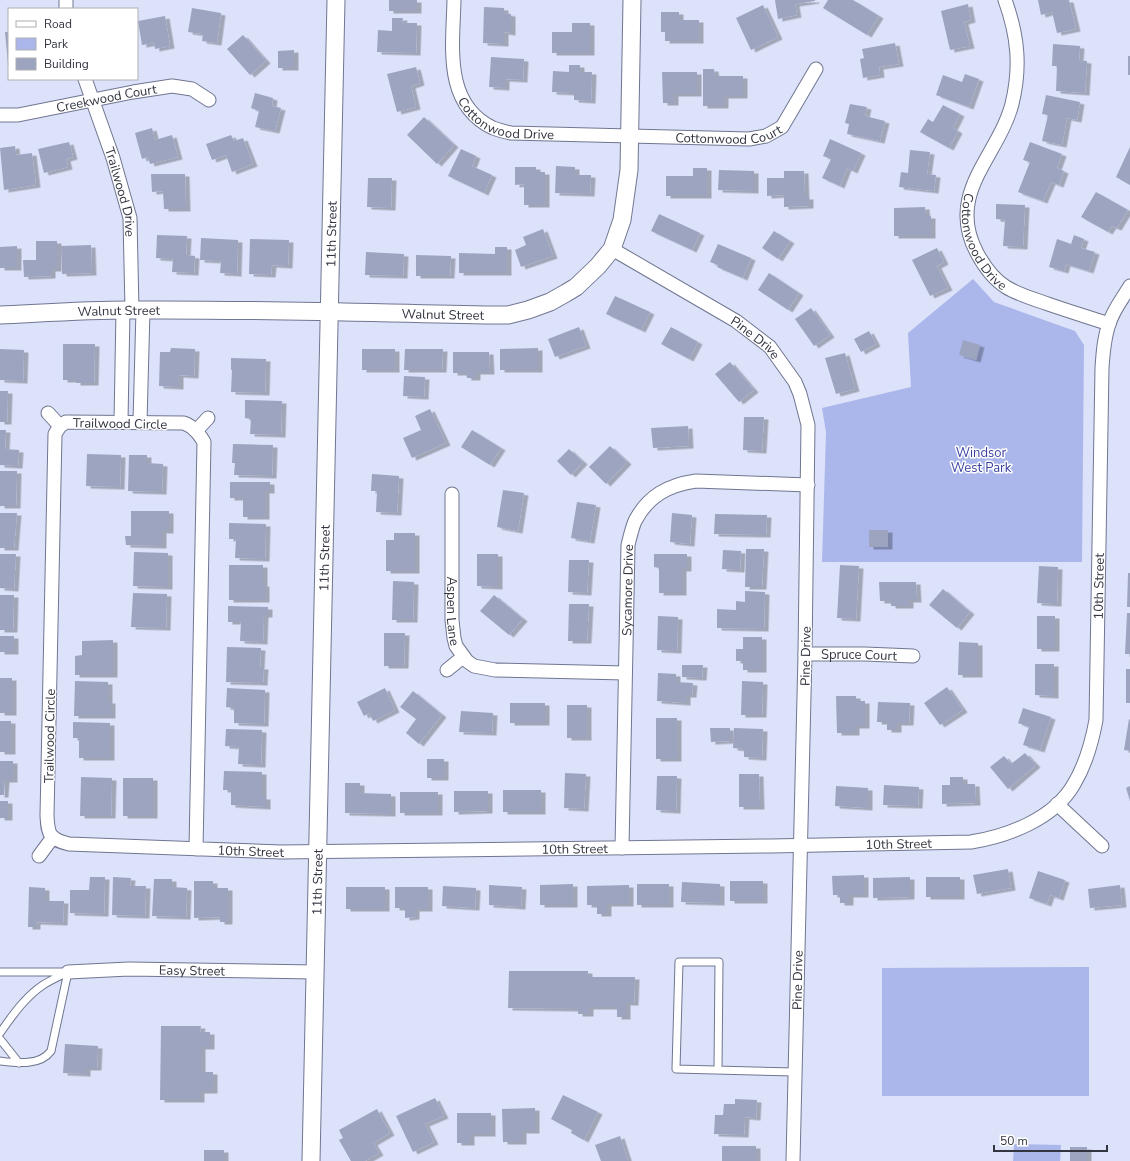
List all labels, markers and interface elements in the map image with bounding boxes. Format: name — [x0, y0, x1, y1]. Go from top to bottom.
legend — [8, 8, 138, 80]
text: Road — [44, 16, 72, 32]
text: Park — [44, 36, 69, 52]
text: Building — [44, 56, 89, 72]
street label: Creekwood Court — [55, 80, 158, 117]
street label: Cottonwood Drive — [453, 94, 554, 144]
street label: Cottonwood Court — [675, 121, 786, 149]
street label: Trailwood Drive — [100, 145, 138, 237]
street label: Cottonwood Drive — [957, 191, 1010, 295]
street label: 11th Street — [322, 200, 342, 268]
street label: Walnut Street — [77, 302, 161, 321]
street label: Walnut Street — [401, 305, 485, 325]
street label: Pine Drive — [727, 312, 784, 363]
street label: Trailwood Circle — [73, 414, 167, 434]
park label: Windsor West Park — [951, 444, 1012, 477]
street label: 11th Street — [315, 524, 335, 592]
street label: Sycamore Drive — [618, 544, 638, 636]
street label: 10th Street — [1090, 553, 1109, 620]
street label: Aspen Lane — [442, 576, 464, 648]
street label: Pine Drive — [796, 626, 816, 686]
street label: Spruce Court — [821, 646, 898, 665]
street label: Trailwood Circle — [40, 689, 60, 783]
street label: 10th Street — [865, 835, 932, 854]
street label: 10th Street — [541, 840, 608, 859]
street label: 10th Street — [217, 842, 284, 862]
street label: 11th Street — [308, 848, 328, 915]
street label: Pine Drive — [788, 950, 808, 1010]
street label: Easy Street — [159, 961, 226, 981]
scale bar — [994, 1127, 1107, 1153]
text: 50 m — [1000, 1133, 1028, 1149]

